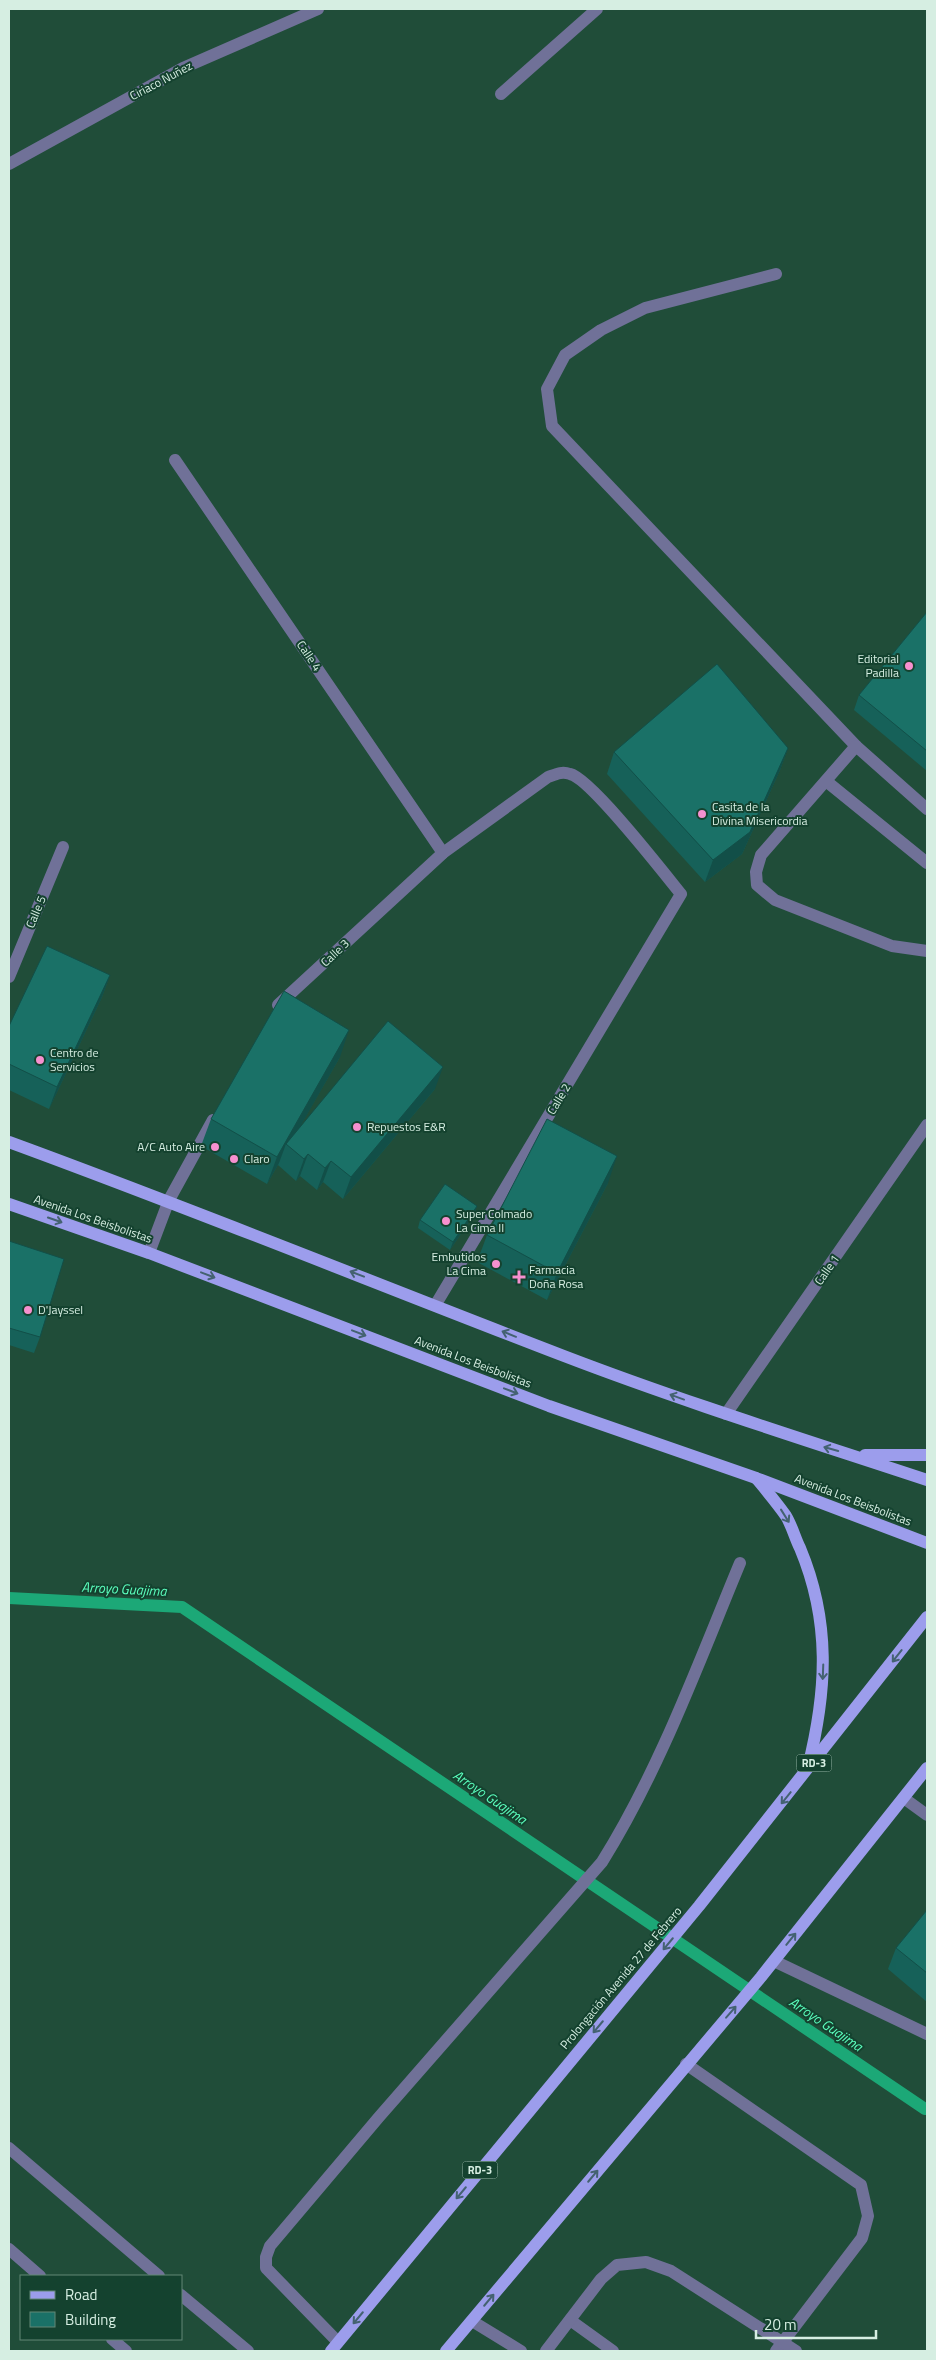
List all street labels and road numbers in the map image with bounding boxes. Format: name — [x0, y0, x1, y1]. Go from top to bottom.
street label: Ciriaco Nuñez — [126, 56, 195, 105]
street label: Calle 4 — [292, 637, 327, 675]
street label: Calle 5 — [20, 892, 51, 931]
street label: Calle 3 — [316, 934, 353, 971]
street label: Calle 2 — [542, 1079, 575, 1118]
street label: Avenida Los Beisbolistas — [31, 1189, 155, 1248]
street label: Calle 1 — [809, 1251, 844, 1289]
street label: Avenida Los Beisbolistas — [412, 1330, 535, 1393]
street label: Avenida Los Beisbolistas — [792, 1468, 915, 1531]
road number: RD-3 — [796, 1755, 832, 1772]
street label: Prolongación Avenida 27 de Febrero — [555, 1902, 686, 2053]
road number: RD-3 — [462, 2162, 498, 2178]

